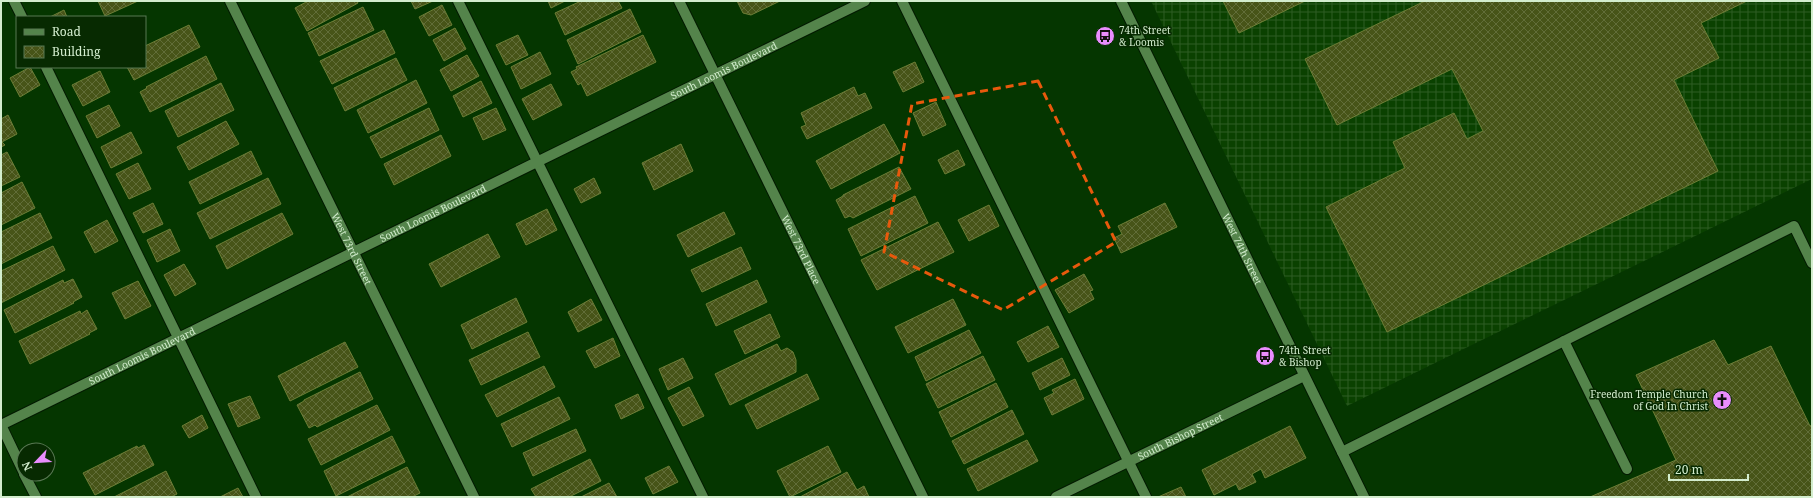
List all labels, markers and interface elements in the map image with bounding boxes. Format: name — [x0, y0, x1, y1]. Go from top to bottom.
legend — [16, 16, 146, 68]
text: Road — [52, 23, 82, 40]
place label: 74th Street & Loomis — [1119, 23, 1171, 49]
bus stop icon: 74th Street & Loomis — [1094, 25, 1116, 47]
street label: South Loomis Boulevard — [668, 38, 779, 102]
text: Building — [52, 43, 101, 60]
street label: South Loomis Boulevard — [377, 181, 488, 245]
street label: West 73rd Street — [328, 210, 376, 287]
street label: West 74th Street — [1219, 211, 1266, 287]
street label: West 73rd Place — [778, 213, 824, 287]
street label: South Loomis Boulevard — [86, 324, 198, 388]
place label: 74th Street & Bishop — [1279, 343, 1331, 369]
bus stop icon: 74th Street & Bishop — [1254, 345, 1276, 367]
place label: Freedom Temple Church of God In Christ — [1590, 387, 1709, 413]
church icon: Freedom Temple Church of God In Christ — [1711, 389, 1733, 411]
street label: South Bishop Street — [1135, 410, 1225, 463]
north arrow — [16, 442, 56, 482]
scale bar — [1669, 456, 1748, 482]
text: N — [18, 459, 35, 474]
text: 20 m — [1675, 461, 1703, 478]

